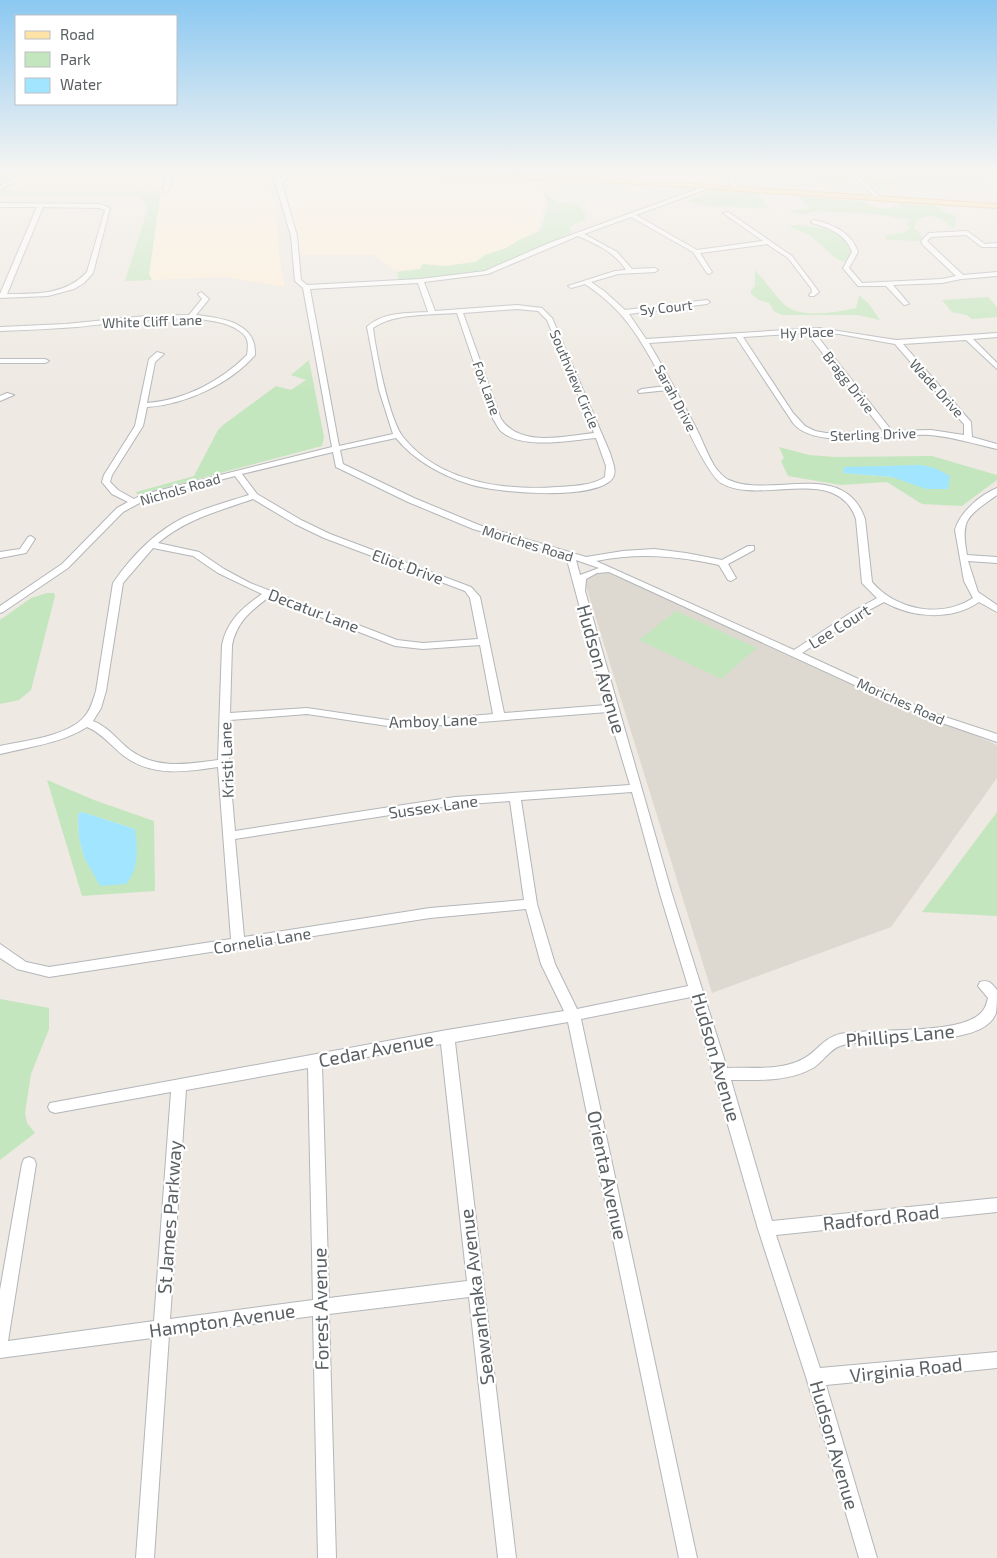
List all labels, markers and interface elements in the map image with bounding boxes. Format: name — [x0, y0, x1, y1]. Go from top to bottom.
legend — [15, 15, 178, 105]
text: Road — [60, 25, 95, 43]
text: Park — [60, 50, 91, 68]
text: Water — [60, 75, 102, 93]
street label: Sy Court — [639, 296, 693, 318]
street label: White Cliff Lane — [102, 311, 202, 331]
street label: Hy Place — [780, 323, 834, 341]
street label: Southview Circle — [547, 327, 603, 431]
street label: Bragg Drive — [820, 348, 878, 416]
street label: Wade Drive — [906, 355, 968, 421]
street label: Fox Lane — [469, 359, 505, 417]
street label: Sarah Drive — [651, 362, 701, 434]
street label: Sterling Drive — [830, 424, 916, 444]
street label: Nichols Road — [138, 469, 222, 509]
street label: Moriches Road — [480, 521, 576, 565]
street label: Eliot Drive — [370, 544, 446, 588]
street label: Decatur Lane — [266, 584, 362, 636]
street label: Lee Court — [805, 600, 873, 652]
street label: Hudson Avenue — [573, 602, 631, 736]
street label: Moriches Road — [854, 674, 948, 728]
street label: Amboy Lane — [388, 709, 478, 731]
street label: Kristi Lane — [215, 721, 237, 799]
street label: Sussex Lane — [387, 790, 479, 822]
street label: Cornelia Lane — [212, 923, 312, 957]
street label: Hudson Avenue — [688, 990, 746, 1124]
street label: Phillips Lane — [845, 1019, 955, 1051]
street label: Cedar Avenue — [316, 1027, 436, 1071]
street label: Orienta Avenue — [583, 1108, 633, 1242]
street label: St James Parkway — [152, 1139, 186, 1295]
street label: Radford Road — [822, 1199, 940, 1235]
street label: Seawanhaka Avenue — [454, 1208, 498, 1386]
street label: Forest Avenue — [307, 1247, 333, 1371]
street label: Hampton Avenue — [147, 1298, 297, 1342]
street label: Virginia Road — [848, 1352, 964, 1386]
street label: Hudson Avenue — [806, 1378, 864, 1512]

